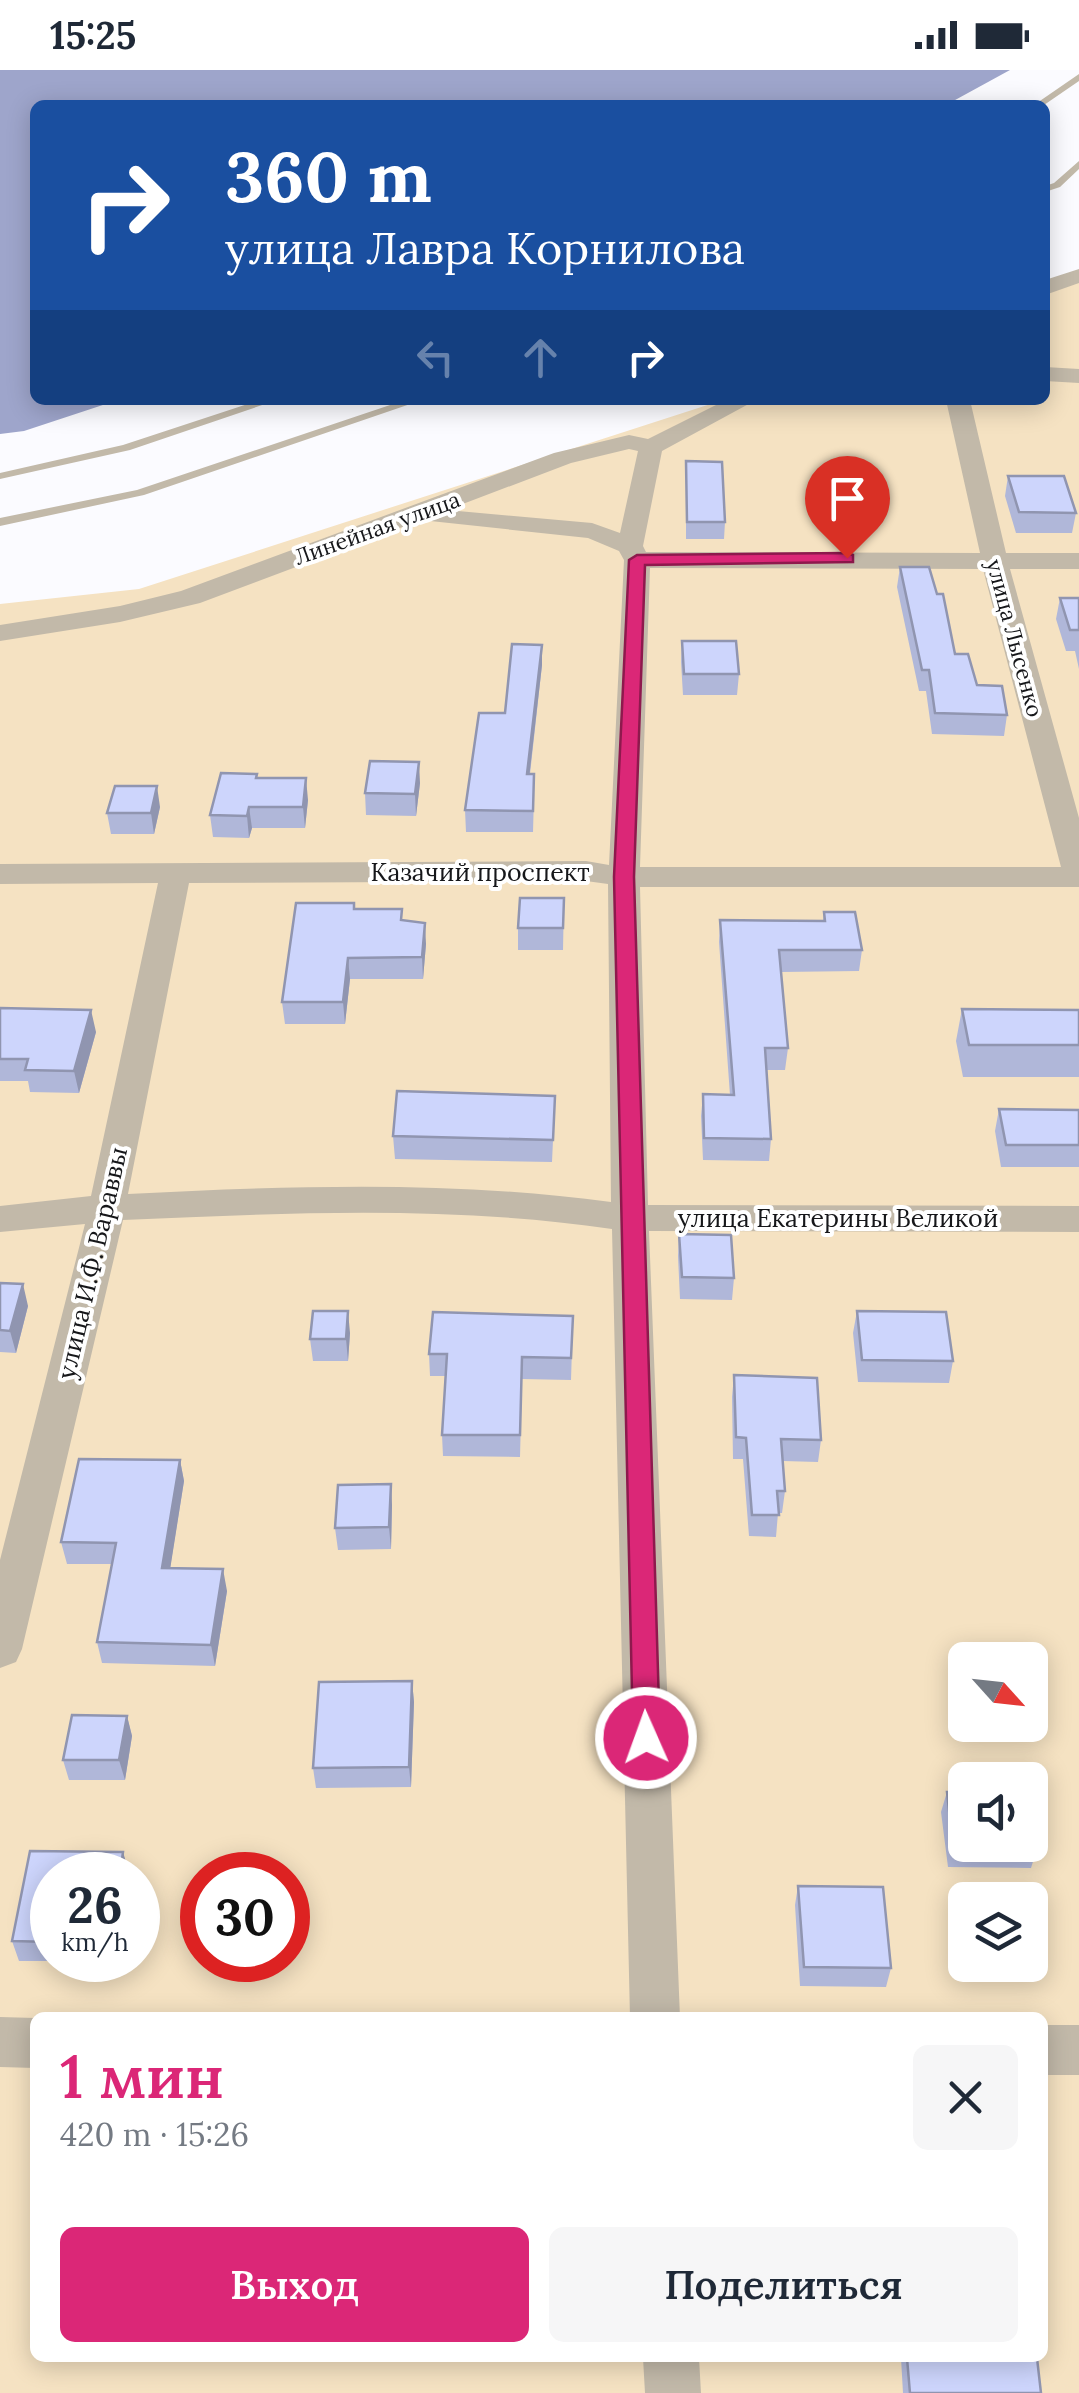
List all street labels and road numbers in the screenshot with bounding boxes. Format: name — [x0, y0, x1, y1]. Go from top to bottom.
street label: Линейная улица — [290, 485, 464, 571]
street label: улица Лысенко — [980, 556, 1050, 720]
street label: Казачий проспект — [370, 856, 590, 888]
street label: улица И.Ф. Вараввы — [50, 1144, 134, 1382]
street label: улица Екатерины Великой — [678, 1202, 998, 1234]

